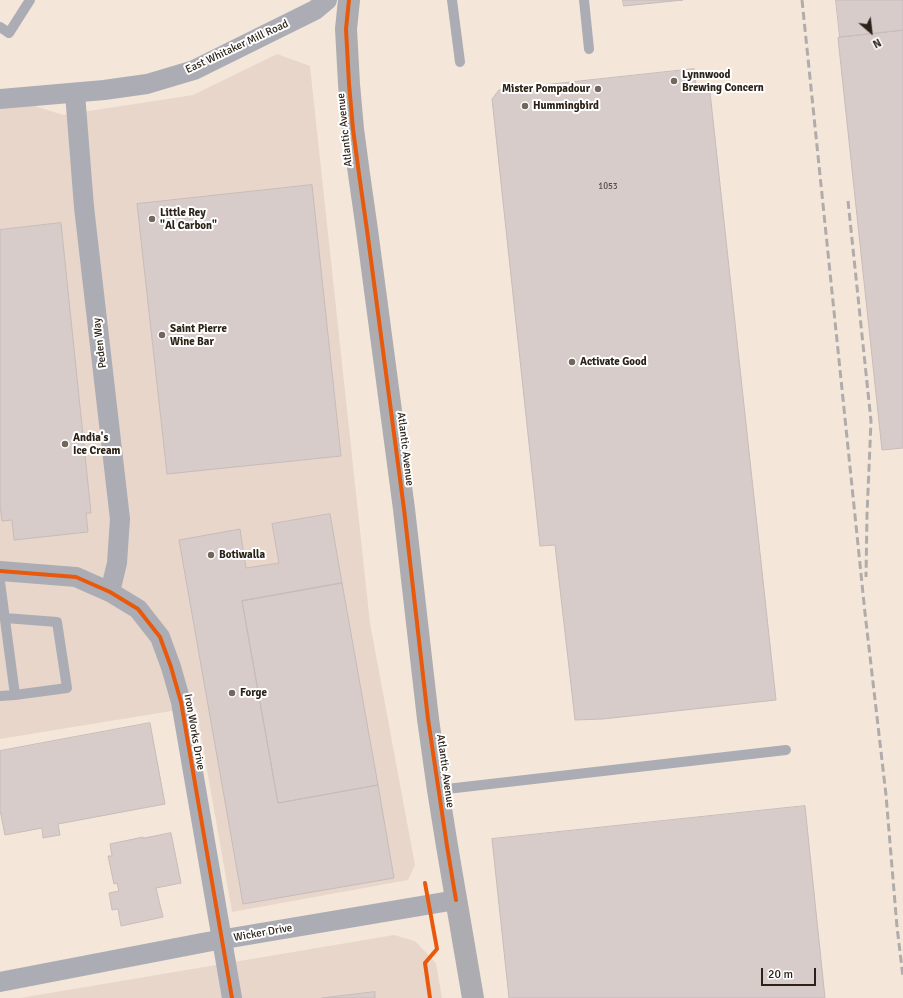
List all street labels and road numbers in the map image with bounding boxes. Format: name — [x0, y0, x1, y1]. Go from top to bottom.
street label: East Whitaker Mill Road — [183, 17, 291, 77]
street label: Atlantic Avenue — [335, 92, 355, 168]
street label: Peden Way — [90, 317, 110, 369]
street label: Atlantic Avenue — [394, 411, 416, 487]
street label: Iron Works Drive — [181, 693, 207, 771]
street label: Atlantic Avenue — [433, 733, 457, 809]
street label: Wicker Drive — [233, 921, 293, 945]

